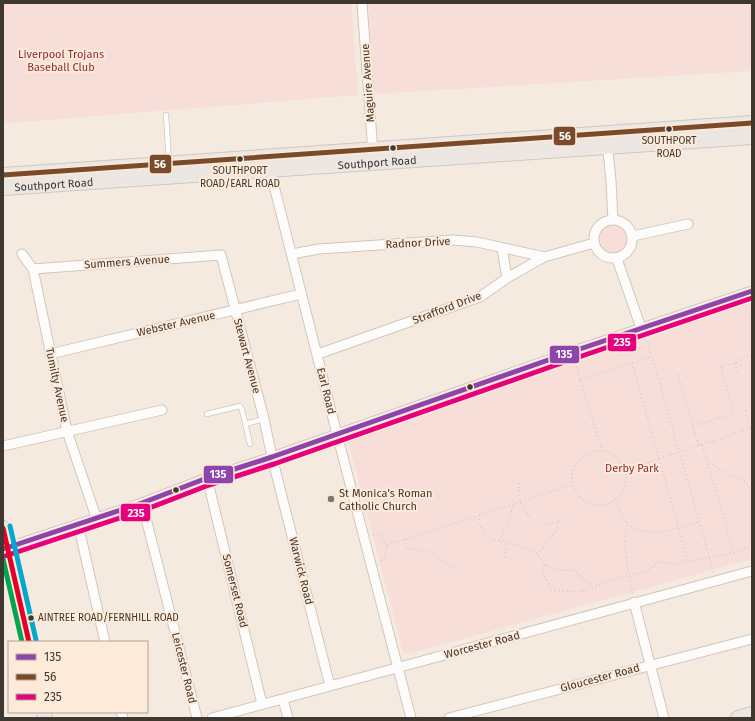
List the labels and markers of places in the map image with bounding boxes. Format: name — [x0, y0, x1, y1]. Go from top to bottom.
marker: SOUTHPORT ROAD — [664, 124, 674, 134]
place label: SOUTHPORT ROAD — [642, 135, 697, 160]
unlabelled marker — [388, 143, 398, 153]
marker: SOUTHPORT ROAD/EARL ROAD — [235, 154, 245, 164]
place label: SOUTHPORT ROAD/EARL ROAD — [200, 165, 280, 190]
unlabelled marker — [465, 382, 475, 392]
unlabelled marker — [171, 485, 181, 495]
place label: St Monica's Roman Catholic Church — [339, 487, 433, 513]
marker: St Monica's Roman Catholic Church — [326, 494, 336, 504]
place label: AINTREE ROAD/FERNHILL ROAD — [38, 612, 179, 624]
marker: AINTREE ROAD/FERNHILL ROAD — [26, 613, 36, 623]

